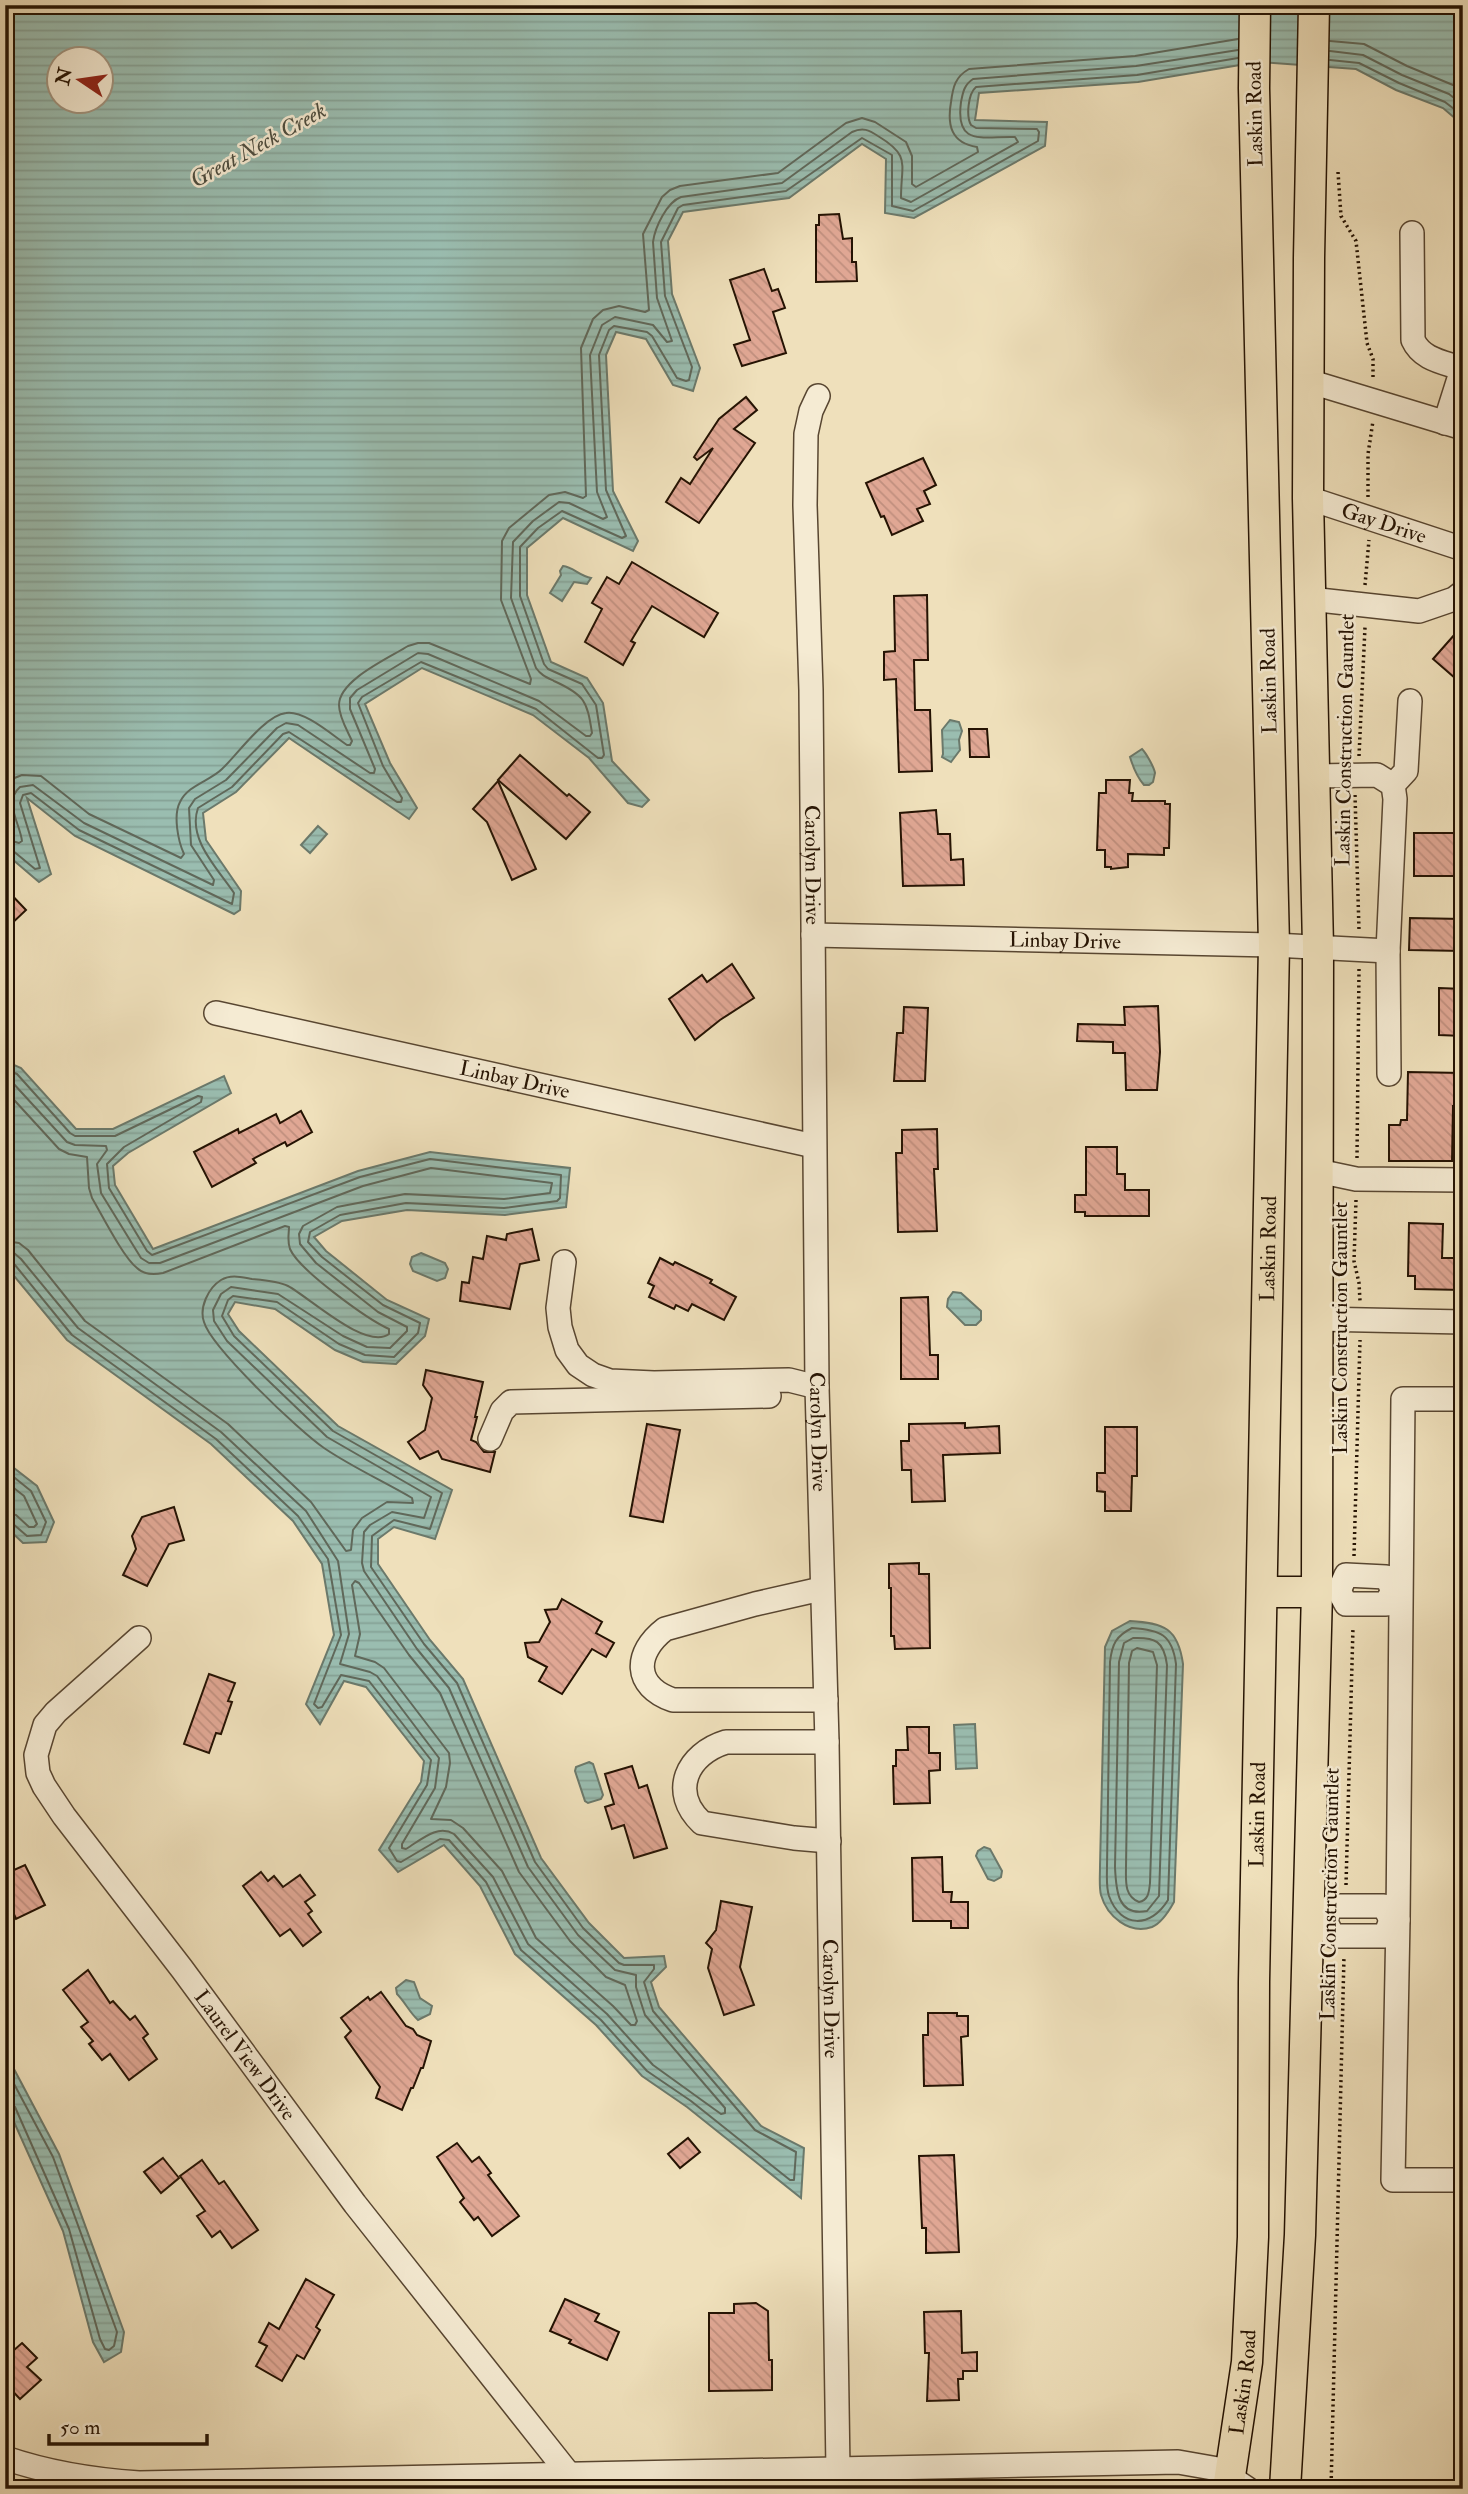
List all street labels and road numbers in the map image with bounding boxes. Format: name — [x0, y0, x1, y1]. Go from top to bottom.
street label: Laskin Road — [1241, 60, 1269, 167]
street label: Gay Drive — [1338, 496, 1430, 550]
street label: Laskin Construction Gauntlet — [1329, 613, 1361, 867]
street label: Laskin Road — [1255, 627, 1283, 734]
street label: Carolyn Drive — [798, 805, 827, 925]
street label: Linbay Drive — [1009, 926, 1121, 955]
street label: Linbay Drive — [457, 1054, 573, 1105]
street label: Laskin Road — [1254, 1195, 1283, 1302]
street label: Laskin Construction Gauntlet — [1327, 1202, 1354, 1454]
street label: Carolyn Drive — [803, 1372, 833, 1492]
street label: Laskin Road — [1243, 1761, 1272, 1868]
street label: Laskin Construction Gauntlet — [1314, 1767, 1346, 2021]
street label: Carolyn Drive — [816, 1939, 845, 2059]
street label: Laurel View Drive — [188, 1984, 302, 2126]
street label: Laskin Road — [1223, 2328, 1262, 2437]

